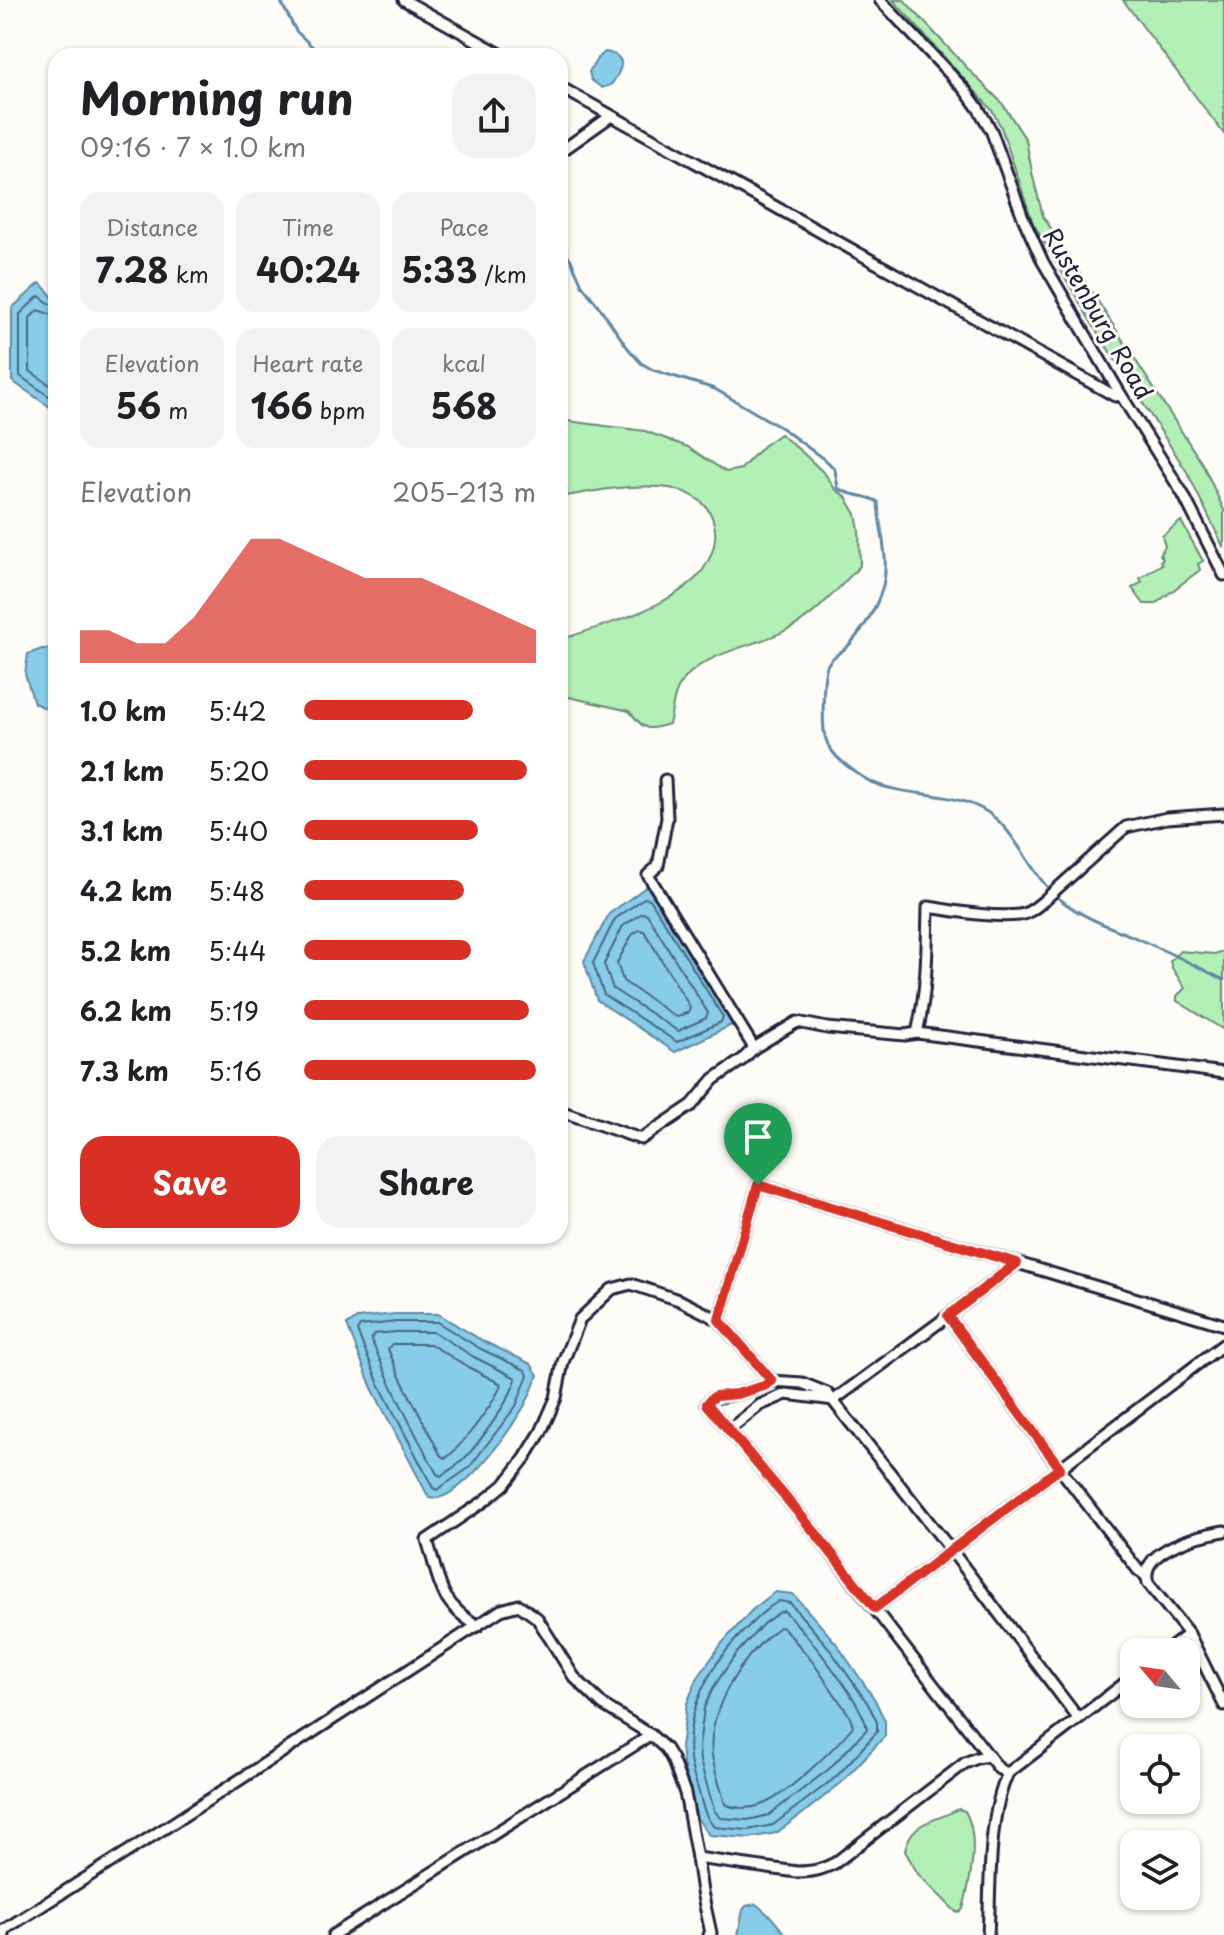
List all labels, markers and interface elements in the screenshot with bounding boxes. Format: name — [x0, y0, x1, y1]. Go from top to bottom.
text: Morning run — [80, 64, 354, 130]
button: share — [452, 74, 536, 158]
text: 09:16 · 7 × 1.0 km — [80, 127, 306, 166]
text: Distance — [106, 210, 198, 243]
text: Time — [282, 210, 334, 243]
text: Pace — [439, 210, 489, 243]
street label: Rustenburg Road — [1035, 220, 1163, 406]
text: 7.28 — [95, 243, 169, 295]
text: 40:24 — [256, 243, 360, 295]
text: 5:33 — [401, 243, 477, 295]
text: km — [169, 257, 209, 290]
text: /km — [477, 257, 527, 290]
text: Elevation — [105, 346, 199, 379]
text: Heart rate — [252, 346, 364, 379]
text: kcal — [442, 346, 486, 379]
text: 56 — [116, 379, 161, 431]
text: 166 — [250, 379, 313, 431]
text: 568 — [431, 379, 497, 431]
text: m — [161, 393, 188, 426]
text: bpm — [313, 393, 366, 426]
text: Elevation — [80, 472, 192, 511]
text: 205–213 m — [392, 472, 536, 511]
text: 1.0 km — [80, 691, 167, 730]
text: 5:42 — [208, 691, 267, 730]
text: 2.1 km — [80, 751, 164, 790]
text: 5:20 — [208, 751, 269, 790]
text: 3.1 km — [80, 811, 163, 850]
text: 5:40 — [208, 811, 268, 850]
text: 4.2 km — [80, 871, 172, 910]
text: 5:48 — [208, 871, 265, 910]
text: 5.2 km — [80, 931, 171, 970]
text: 5:44 — [208, 931, 267, 970]
text: 6.2 km — [80, 991, 172, 1030]
text: 5:19 — [208, 991, 259, 1030]
text: 7.3 km — [80, 1051, 169, 1090]
text: 5:16 — [208, 1051, 262, 1090]
pin — [724, 1103, 792, 1185]
icon: arrive — [736, 1115, 780, 1159]
button: Save — [80, 1136, 300, 1228]
button: Share — [316, 1136, 536, 1228]
north arrow — [1120, 1638, 1200, 1718]
map controls — [1120, 1638, 1200, 1910]
button: locate — [1120, 1734, 1200, 1814]
button: layers — [1120, 1830, 1200, 1910]

